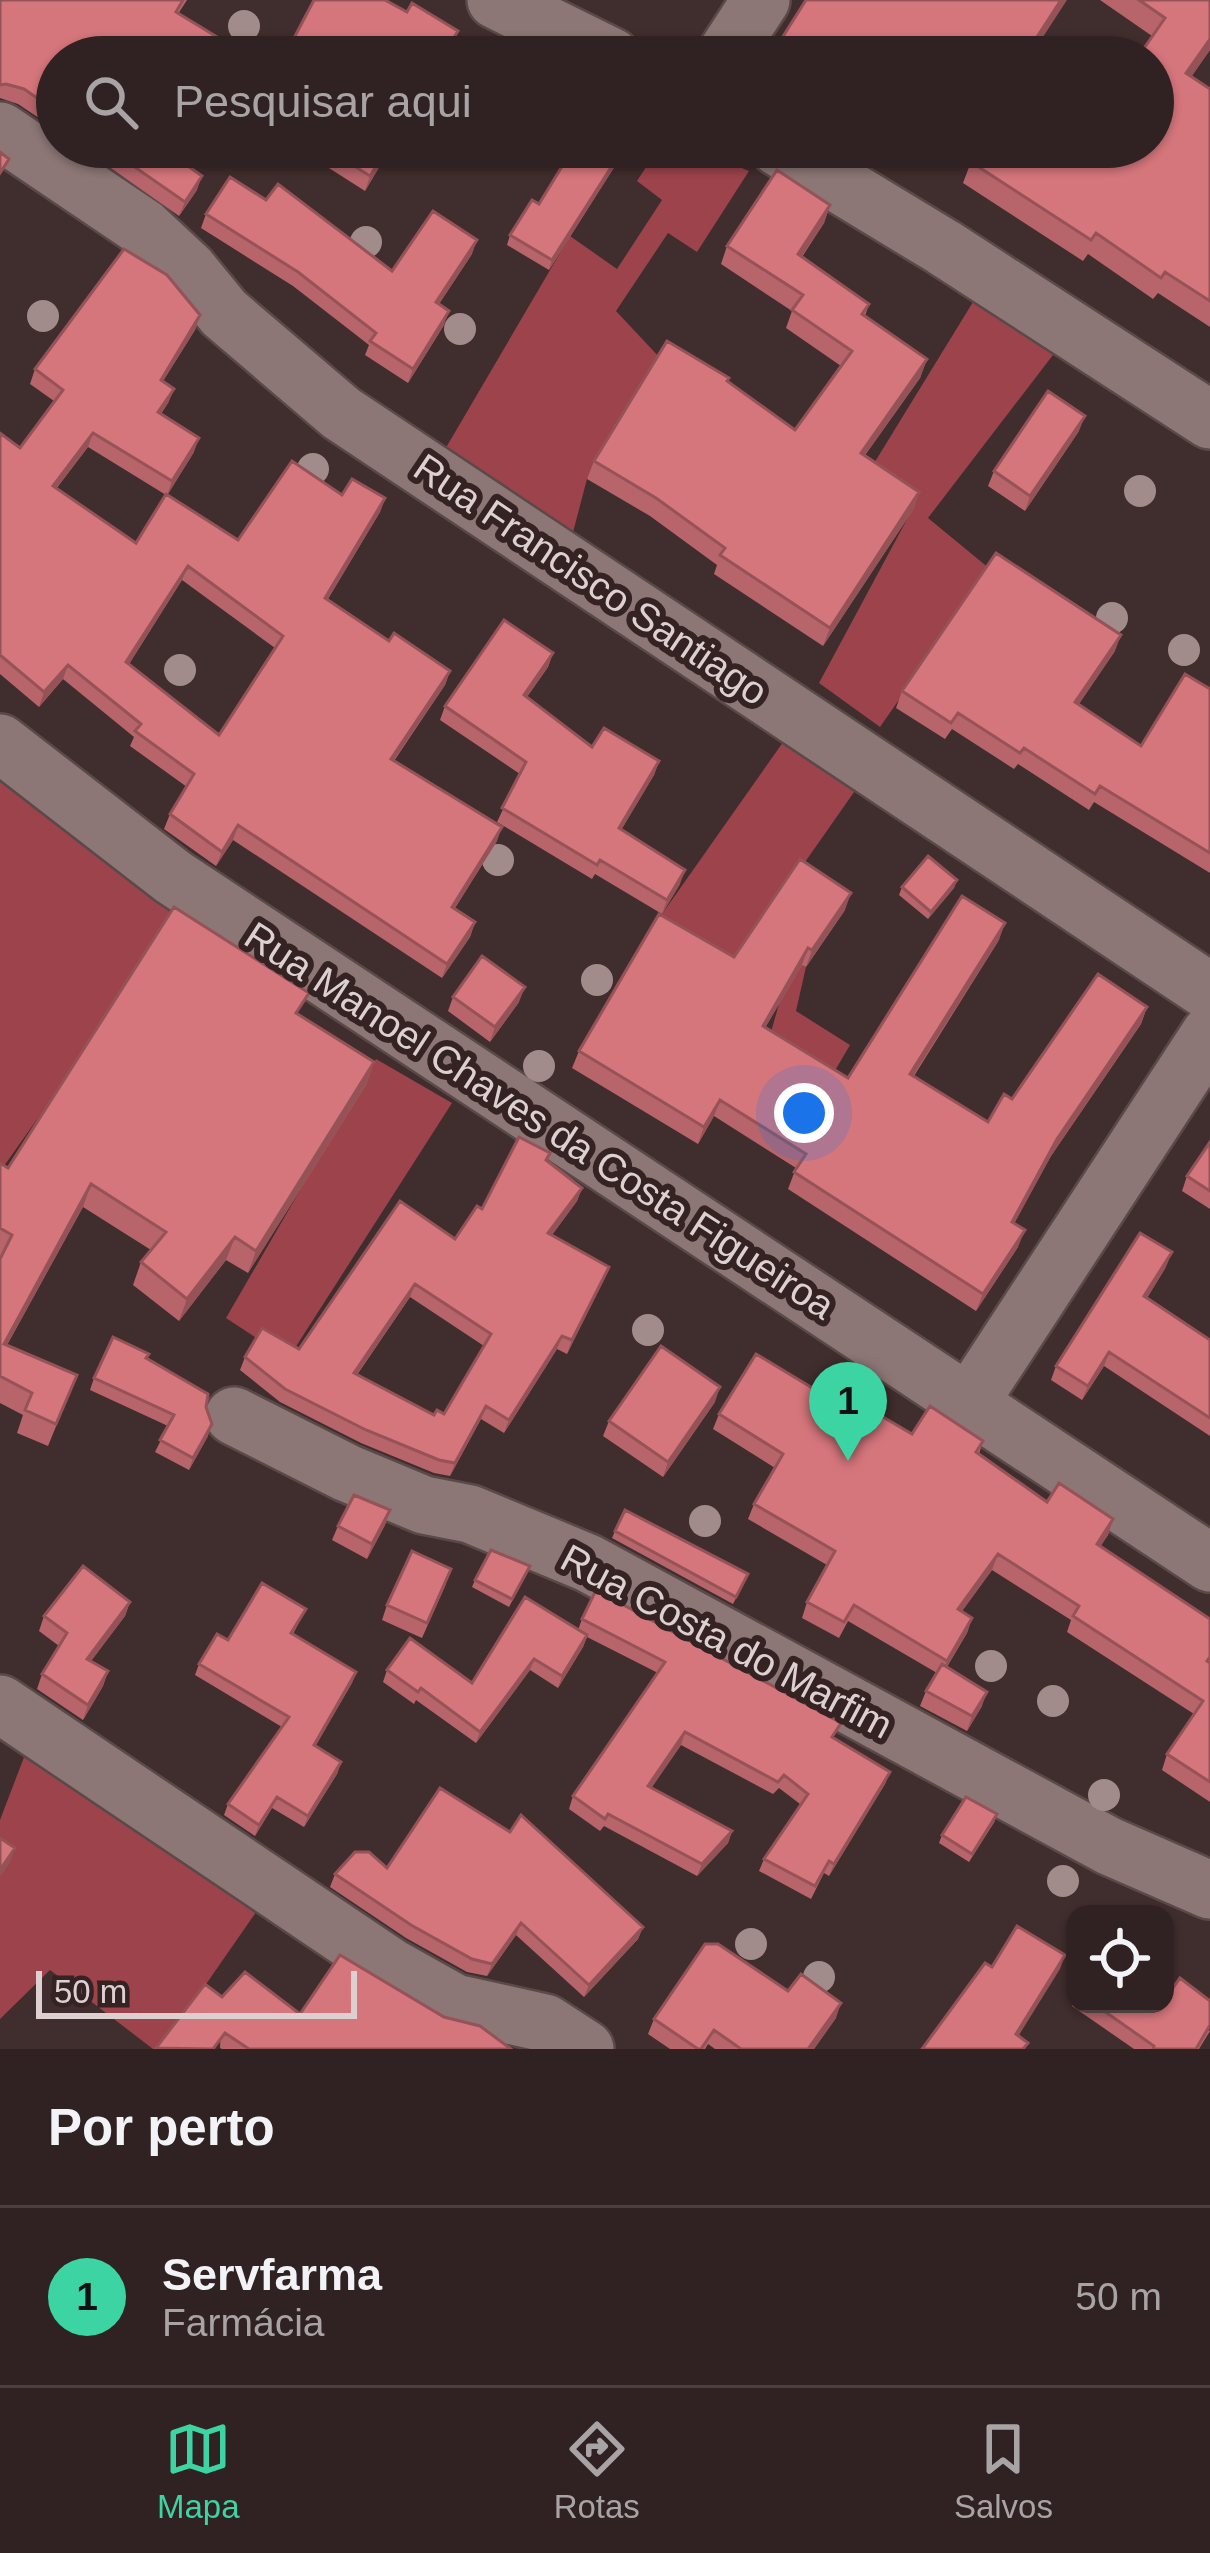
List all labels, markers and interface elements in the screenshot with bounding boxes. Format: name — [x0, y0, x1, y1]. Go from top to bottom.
search box — [36, 36, 1174, 168]
icon: search — [78, 69, 144, 135]
text: Pesquisar aqui — [174, 76, 472, 127]
street label: Rua Francisco Santiago — [406, 445, 775, 714]
street label: Rua Manoel Chaves da Costa Figueiroa — [237, 913, 843, 1328]
your location — [774, 1083, 834, 1143]
pin: 1 — [809, 1362, 887, 1461]
street label: Rua Costa do Marfim — [554, 1536, 900, 1747]
map controls — [1066, 1905, 1174, 2013]
button: locate — [1066, 1905, 1174, 2013]
scale bar — [36, 1965, 357, 2018]
text: 50 m — [54, 1973, 127, 2010]
text: Por perto — [48, 2099, 275, 2156]
text: Servfarma — [162, 2249, 382, 2300]
text: 1 — [76, 2275, 98, 2318]
text: 50 m — [1075, 2275, 1162, 2318]
text: Farmácia — [162, 2301, 325, 2344]
tab: Mapa — [157, 2416, 240, 2526]
tab: Rotas — [554, 2416, 640, 2526]
tab: Salvos — [954, 2416, 1053, 2526]

